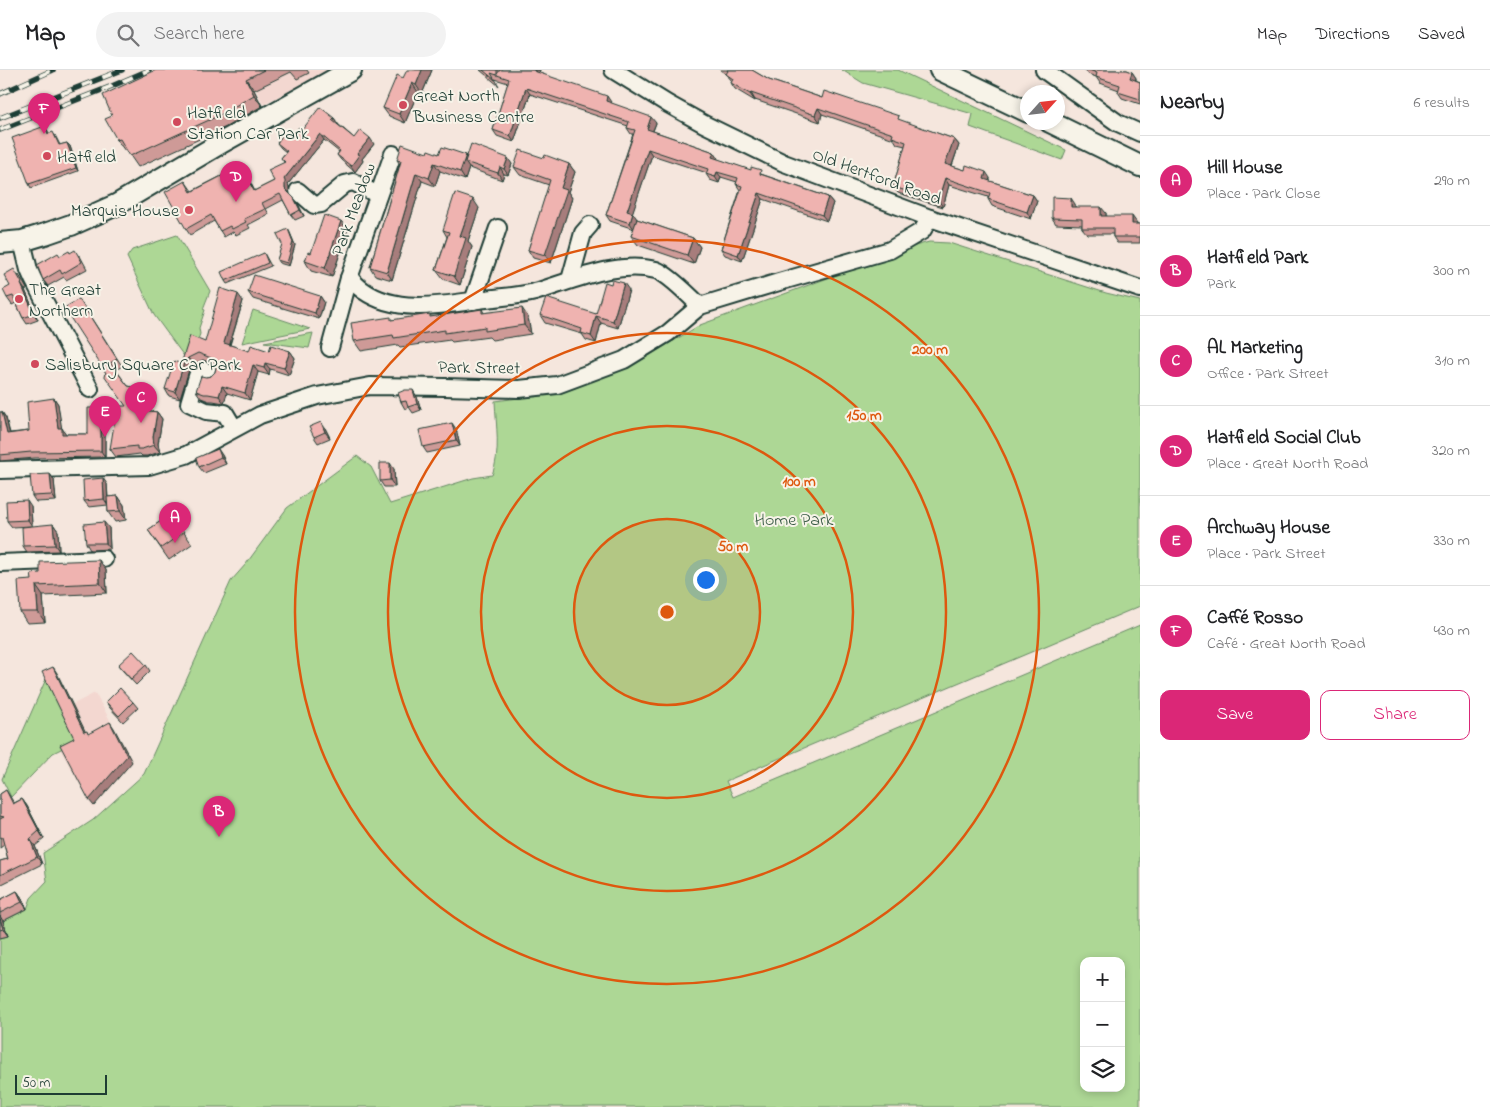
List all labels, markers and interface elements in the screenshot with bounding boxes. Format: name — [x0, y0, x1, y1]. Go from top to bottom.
search box — [96, 12, 446, 57]
text: Map — [25, 17, 66, 52]
icon: search — [114, 21, 142, 49]
text: Search here — [154, 21, 245, 48]
text: Map — [1257, 22, 1287, 48]
text: Directions — [1315, 22, 1390, 48]
text: Saved — [1418, 22, 1465, 48]
place label: Great North Business Centre — [412, 84, 535, 131]
north arrow — [1020, 85, 1065, 130]
text: Nearby — [1160, 88, 1224, 118]
text: 6 results — [1413, 91, 1470, 115]
pin: F — [28, 93, 60, 134]
marker: Great North Business Centre — [397, 99, 409, 111]
place label: Hatfield Station Car Park — [187, 101, 309, 148]
marker: Hatfield Station Car Park — [171, 116, 183, 128]
street label: Old Hertford Road — [808, 142, 944, 213]
place label: Hatfield — [57, 145, 116, 171]
marker: Hatfield — [41, 150, 53, 162]
text: Hill House — [1207, 155, 1283, 182]
street label: Park Meadow — [326, 159, 384, 260]
pin: D — [220, 161, 252, 202]
text: A — [1171, 169, 1181, 193]
text: 290 m — [1434, 169, 1470, 193]
text: Place · Park Close — [1207, 182, 1320, 206]
place label: Marquis House — [71, 199, 180, 225]
marker: Marquis House — [183, 204, 195, 216]
text: Hatfield Park — [1207, 245, 1308, 272]
text: B — [1171, 259, 1181, 283]
text: 300 m — [1433, 259, 1470, 283]
text: Park — [1207, 272, 1236, 296]
place label: The Great Northern — [29, 278, 101, 325]
marker: The Great Northern — [13, 293, 25, 305]
text: AL Marketing — [1207, 335, 1303, 362]
text: 200 m — [911, 339, 948, 361]
text: C — [1172, 349, 1180, 373]
text: 310 m — [1435, 349, 1470, 373]
place label: Salisbury Square Car Park — [45, 353, 241, 379]
street label: Park Street — [438, 355, 520, 383]
marker: Salisbury Square Car Park — [29, 358, 41, 370]
text: Office · Park Street — [1207, 362, 1329, 386]
pin: C — [125, 382, 157, 423]
pin: E — [89, 396, 121, 437]
text: 150 m — [846, 405, 882, 427]
text: Hatfield Social Club — [1207, 425, 1361, 452]
text: D — [1170, 439, 1182, 463]
text: 320 m — [1432, 439, 1470, 463]
text: Place · Great North Road — [1207, 452, 1368, 476]
text: 100 m — [782, 471, 816, 493]
pin: A — [159, 502, 191, 543]
park label: Home Park — [755, 508, 834, 534]
text: Archway House — [1207, 515, 1330, 542]
text: E — [1171, 529, 1181, 553]
text: 330 m — [1433, 529, 1470, 553]
text: 50 m — [718, 536, 749, 558]
text: Place · Park Street — [1207, 542, 1326, 566]
your location — [693, 567, 719, 593]
centre of rings — [658, 603, 676, 621]
text: Caffé Rosso — [1207, 605, 1303, 632]
text: F — [1171, 619, 1181, 643]
text: 430 m — [1433, 619, 1470, 643]
text: Café · Great North Road — [1207, 632, 1366, 656]
button: Save — [1160, 690, 1310, 740]
button: Share — [1320, 690, 1470, 740]
pin: B — [203, 796, 235, 837]
map controls — [1080, 957, 1125, 1092]
button: + — [1080, 957, 1125, 1002]
button: − — [1080, 1002, 1125, 1047]
button: layers — [1080, 1047, 1125, 1092]
scale bar — [15, 1072, 108, 1095]
text: 50 m — [22, 1073, 50, 1094]

